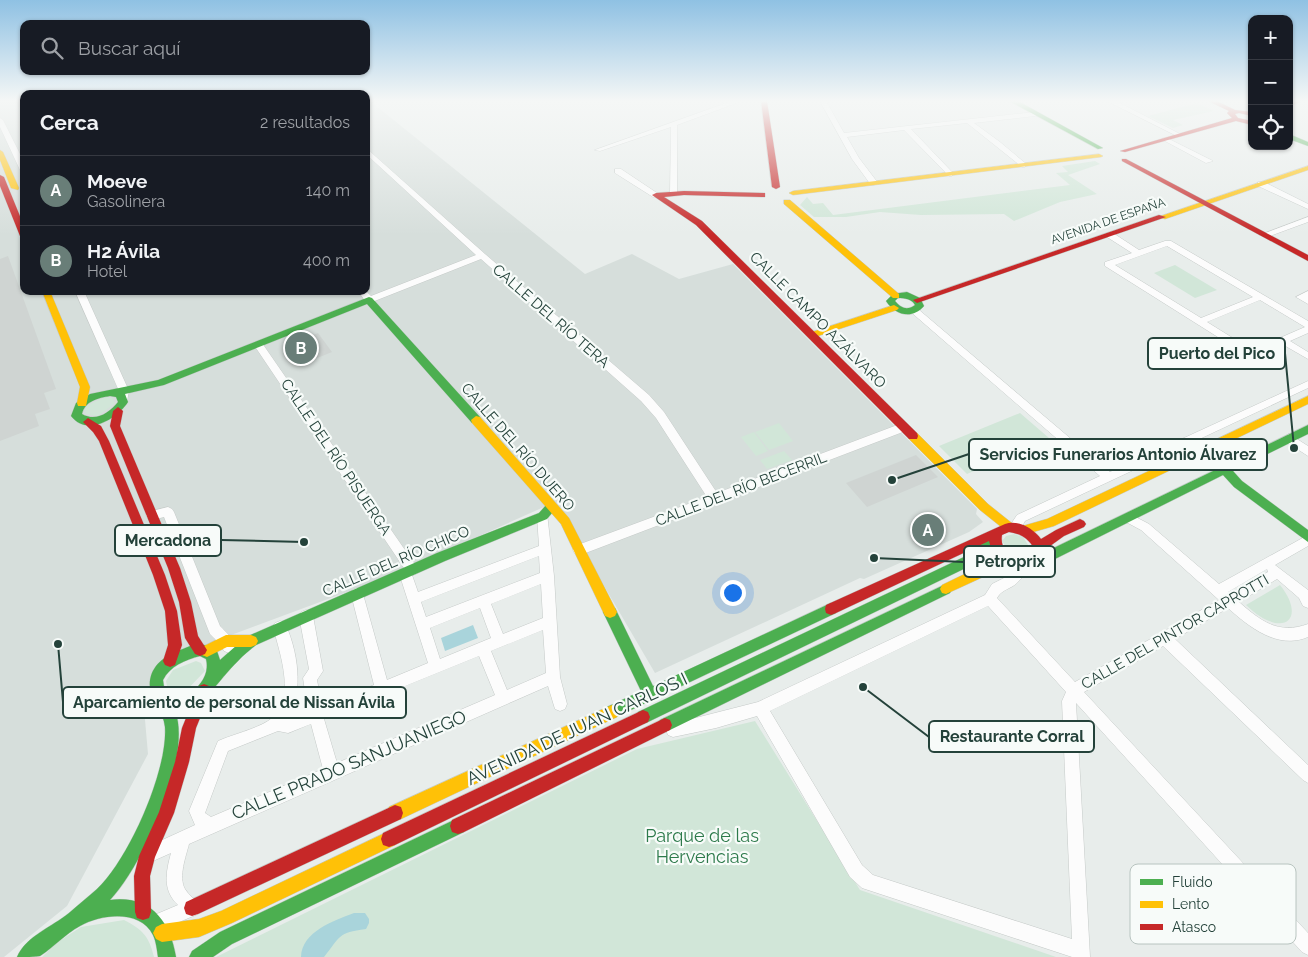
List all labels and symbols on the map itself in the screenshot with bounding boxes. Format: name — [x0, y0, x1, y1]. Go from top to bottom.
street label: AVENIDA DE ESPAÑA — [1049, 195, 1167, 247]
street label: CALLE CAMPO AZÁLVARO — [746, 248, 890, 392]
street label: CALLE DEL RÍO TERA — [489, 260, 613, 372]
pin: B — [285, 329, 317, 367]
callout: Puerto del Pico — [1148, 338, 1285, 369]
text: Puerto del Pico — [1159, 344, 1275, 363]
street label: CALLE DEL RÍO PISUERGA — [277, 375, 395, 539]
street label: CALLE DEL RÍO DUERO — [458, 379, 578, 515]
callout: Servicios Funerarios Antonio Álvarez — [969, 439, 1267, 470]
text: Servicios Funerarios Antonio Álvarez — [979, 444, 1257, 464]
street label: CALLE DEL RÍO BECERRIL — [653, 448, 829, 530]
pin: A — [912, 511, 944, 549]
street label: CALLE DEL RÍO CHICO — [320, 522, 472, 600]
callout: Mercadona — [115, 525, 221, 556]
text: Mercadona — [125, 531, 211, 550]
callout: Petroprix — [964, 546, 1055, 577]
text: Petroprix — [975, 552, 1046, 571]
street label: CALLE DEL PINTOR CAPROTTI — [1078, 571, 1272, 693]
your location — [720, 580, 746, 606]
street label: AVENIDA DE JUAN CARLOS I — [463, 668, 691, 789]
callout: Aparcamiento de personal de Nissan Ávila — [63, 687, 406, 718]
text: Aparcamiento de personal de Nissan Ávila — [73, 692, 395, 712]
street label: CALLE PRADO SANJUANIEGO — [228, 705, 469, 824]
callout: Restaurante Corral — [929, 721, 1094, 752]
text: Restaurante Corral — [940, 727, 1085, 746]
park label: Parque de las Hervencias — [645, 825, 759, 867]
legend — [1130, 864, 1296, 944]
text: Fluido — [1172, 874, 1212, 890]
text: Lento — [1172, 896, 1209, 912]
text: Atasco — [1172, 919, 1216, 935]

